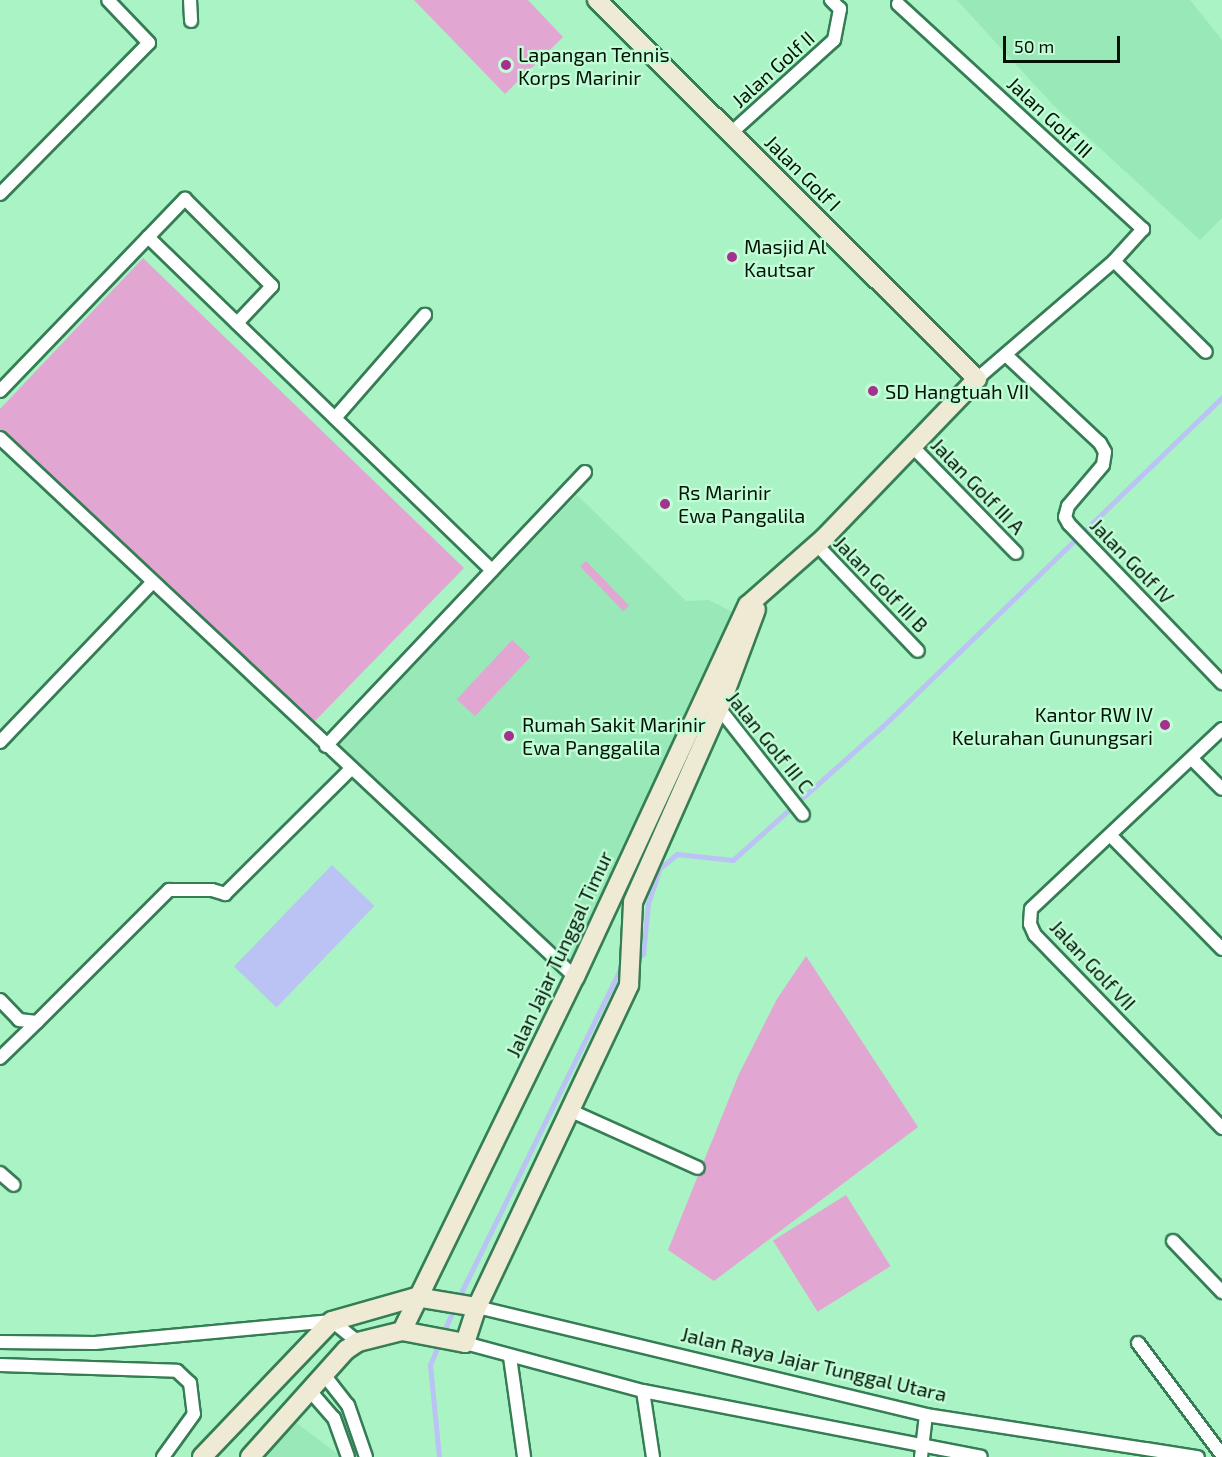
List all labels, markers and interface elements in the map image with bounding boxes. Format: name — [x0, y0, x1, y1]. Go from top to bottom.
scale bar — [1006, 24, 1123, 62]
street label: Jalan Golf II — [727, 26, 819, 112]
text: 50 m — [1014, 35, 1054, 57]
place label: Lapangan Tennis Korps Marinir — [518, 42, 670, 89]
marker: Lapangan Tennis Korps Marinir — [499, 58, 513, 72]
street label: Jalan Golf III — [1002, 71, 1098, 163]
street label: Jalan Golf I — [760, 130, 846, 216]
place label: Masjid Al Kautsar — [744, 234, 827, 281]
marker: Masjid Al Kautsar — [725, 250, 739, 264]
place label: SD Hangtuah VII — [885, 379, 1030, 403]
marker: SD Hangtuah VII — [866, 384, 880, 398]
street label: Jalan Golf III A — [926, 433, 1030, 539]
place label: Rs Marinir Ewa Pangalila — [678, 480, 805, 527]
marker: Rs Marinir Ewa Pangalila — [656, 495, 674, 513]
street label: Jalan Golf IV — [1085, 513, 1179, 609]
street label: Jalan Golf III B — [829, 531, 933, 637]
street label: Jalan Golf III C — [722, 686, 818, 798]
place label: Kantor RW IV Kelurahan Gunungsari — [952, 702, 1153, 749]
place label: Rumah Sakit Marinir Ewa Panggalila — [522, 712, 706, 759]
marker: Kantor RW IV Kelurahan Gunungsari — [1158, 718, 1172, 732]
marker: Rumah Sakit Marinir Ewa Panggalila — [500, 727, 518, 745]
street label: Jalan Jajar Tunggal Timur — [500, 846, 618, 1062]
street label: Jalan Golf VII — [1045, 915, 1141, 1015]
street label: Jalan Raya Jajar Tunggal Utara — [678, 1322, 950, 1406]

